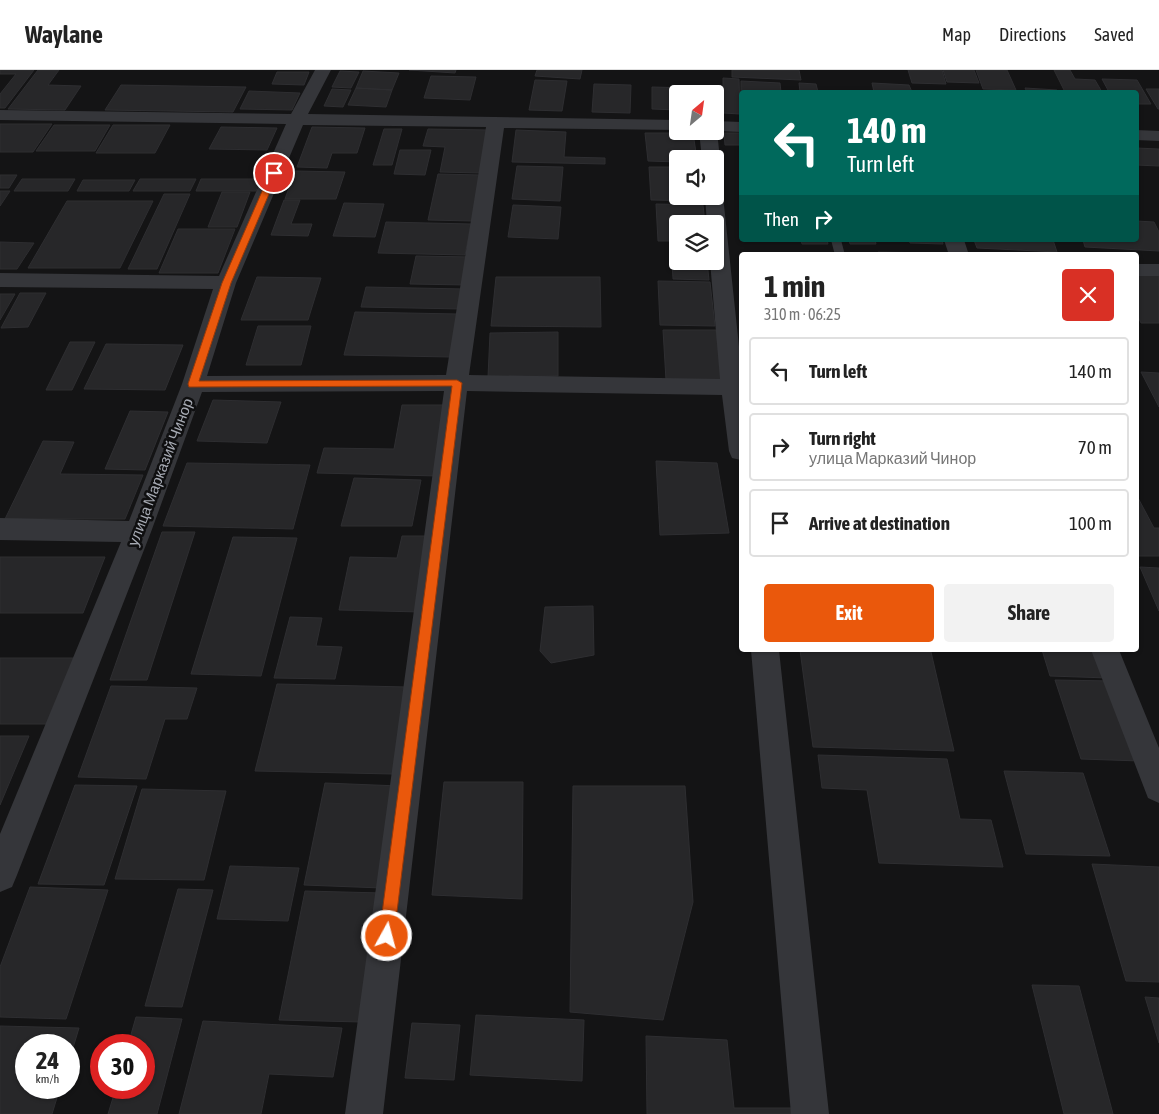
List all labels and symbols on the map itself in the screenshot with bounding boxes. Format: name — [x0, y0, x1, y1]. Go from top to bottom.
north arrow — [669, 85, 724, 140]
pin — [253, 152, 295, 194]
street label: улица Марказий Чинор — [124, 396, 196, 548]
position arrow — [360, 909, 412, 961]
speed limit sign: 30 — [90, 1034, 155, 1099]

